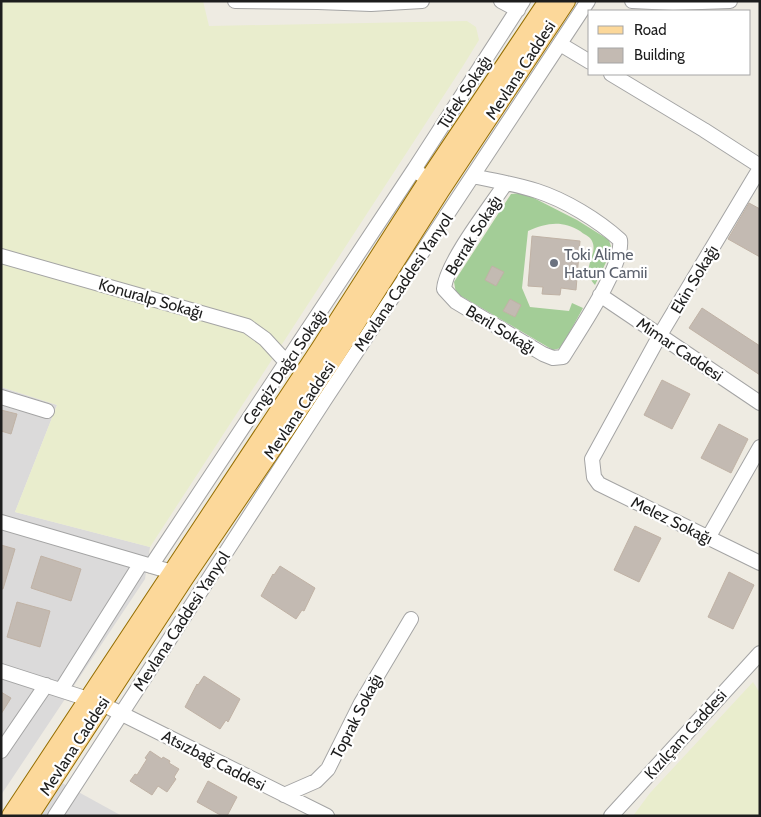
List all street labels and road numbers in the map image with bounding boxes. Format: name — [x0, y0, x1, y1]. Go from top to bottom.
street label: Mevlana Caddesi — [481, 17, 559, 123]
street label: Tüfek Sokağı — [434, 52, 495, 133]
street label: Berrak Sokağı — [441, 192, 505, 279]
street label: Mevlana Caddesi Yanyol — [350, 209, 457, 355]
street label: Ekin Sokağı — [667, 242, 722, 317]
street label: Konuralp Sokağı — [96, 274, 205, 322]
street label: Beril Sokağı — [462, 301, 539, 358]
street label: Cengiz Dağcı Sokağı — [239, 306, 330, 429]
street label: Mimar Caddesi — [633, 314, 727, 385]
street label: Mevlana Caddesi — [260, 358, 339, 463]
street label: Melez Sokağı — [628, 493, 716, 548]
street label: Mevlana Caddesi Yanyol — [129, 548, 234, 695]
street label: Toprak Sokağı — [327, 671, 386, 762]
street label: Kızılçam Caddesi — [640, 686, 730, 783]
street label: Mevlana Caddesi — [35, 693, 113, 799]
street label: Atsızbağ Caddesi — [159, 726, 269, 795]

